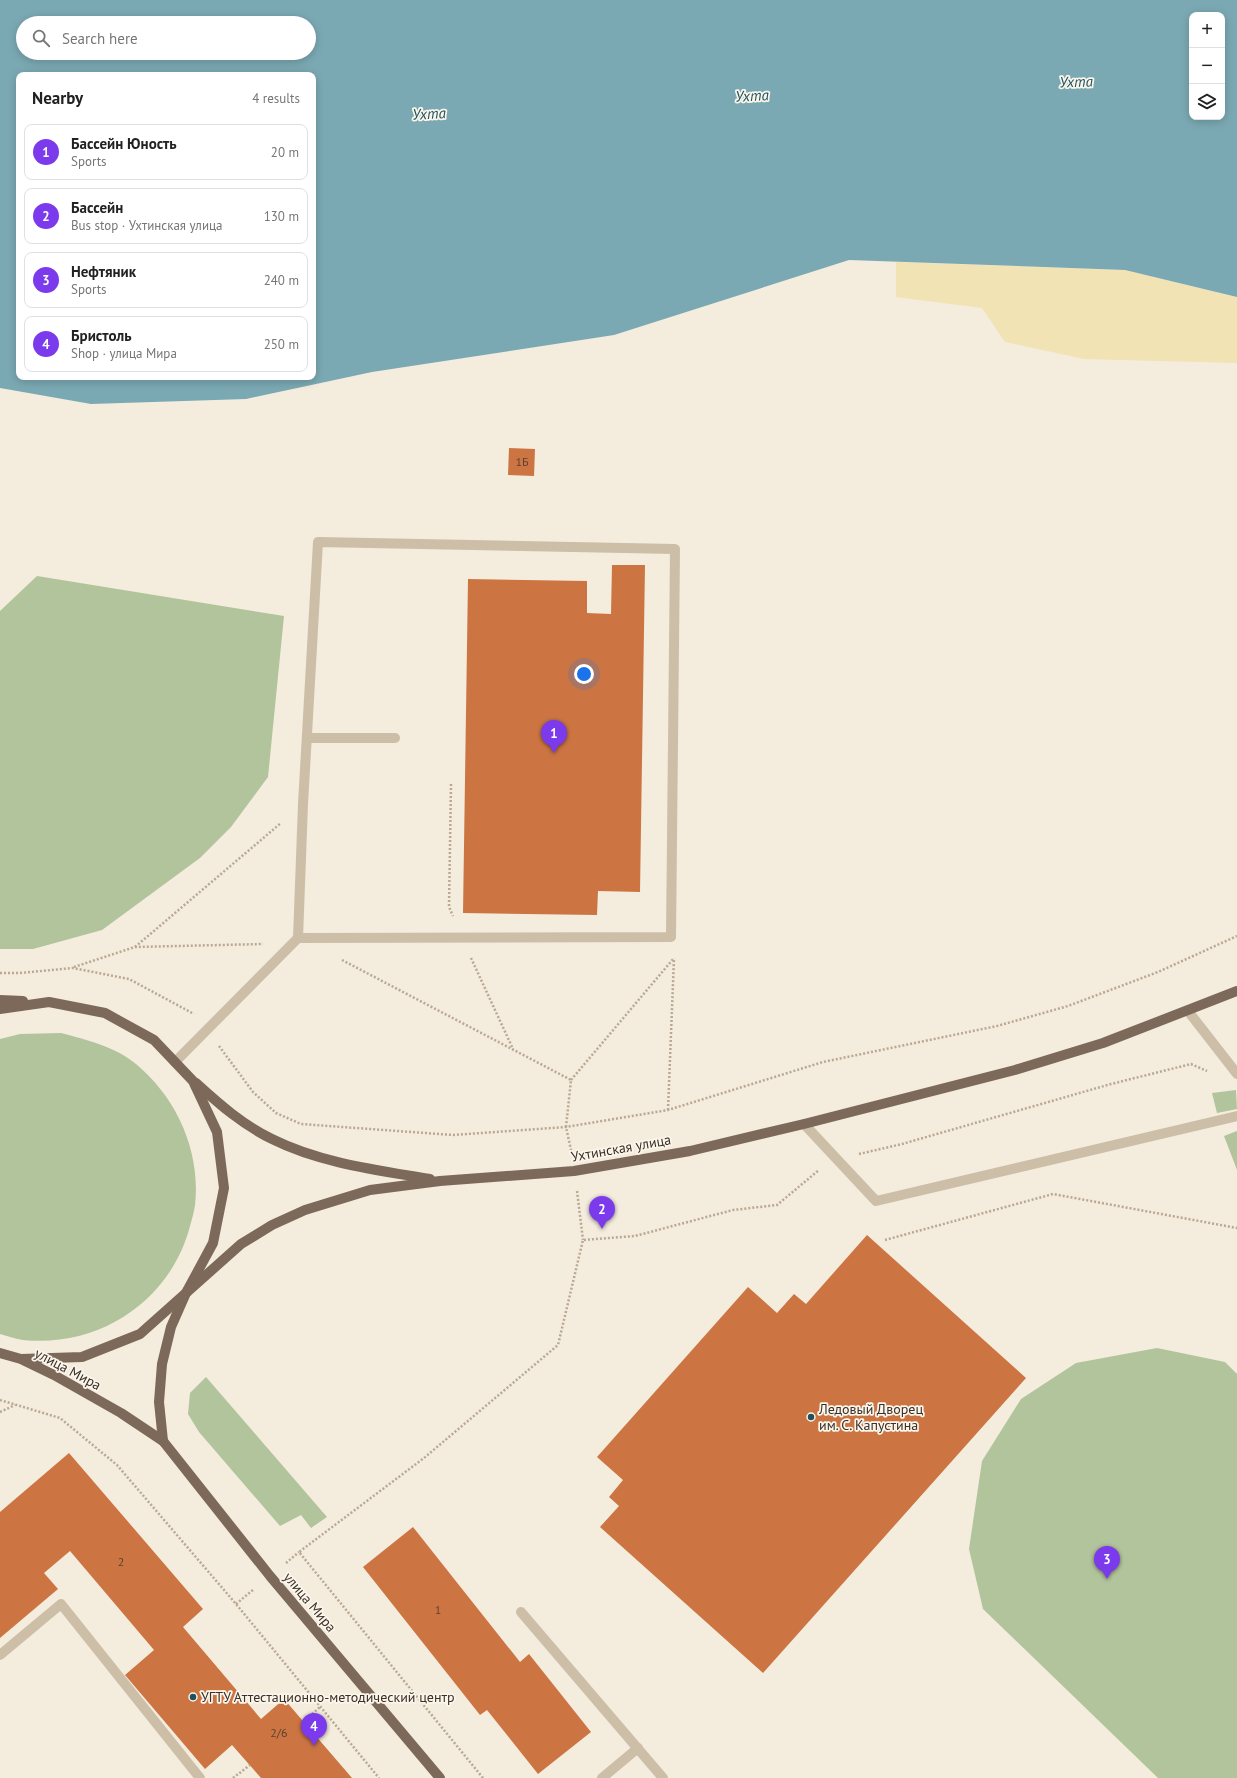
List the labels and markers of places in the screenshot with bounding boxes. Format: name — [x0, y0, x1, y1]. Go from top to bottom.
pin: 1 — [541, 720, 567, 753]
pin: 2 — [589, 1196, 615, 1229]
place label: Ледовый Дворец им. С. Капустина — [818, 1400, 923, 1434]
marker: Ледовый Дворец им. С. Капустина — [806, 1412, 816, 1422]
pin: 3 — [1094, 1546, 1120, 1579]
place label: УГТУ Аттестационно-методический центр — [201, 1688, 455, 1706]
marker: УГТУ Аттестационно-методический центр — [188, 1692, 198, 1702]
pin: 4 — [301, 1713, 327, 1746]

